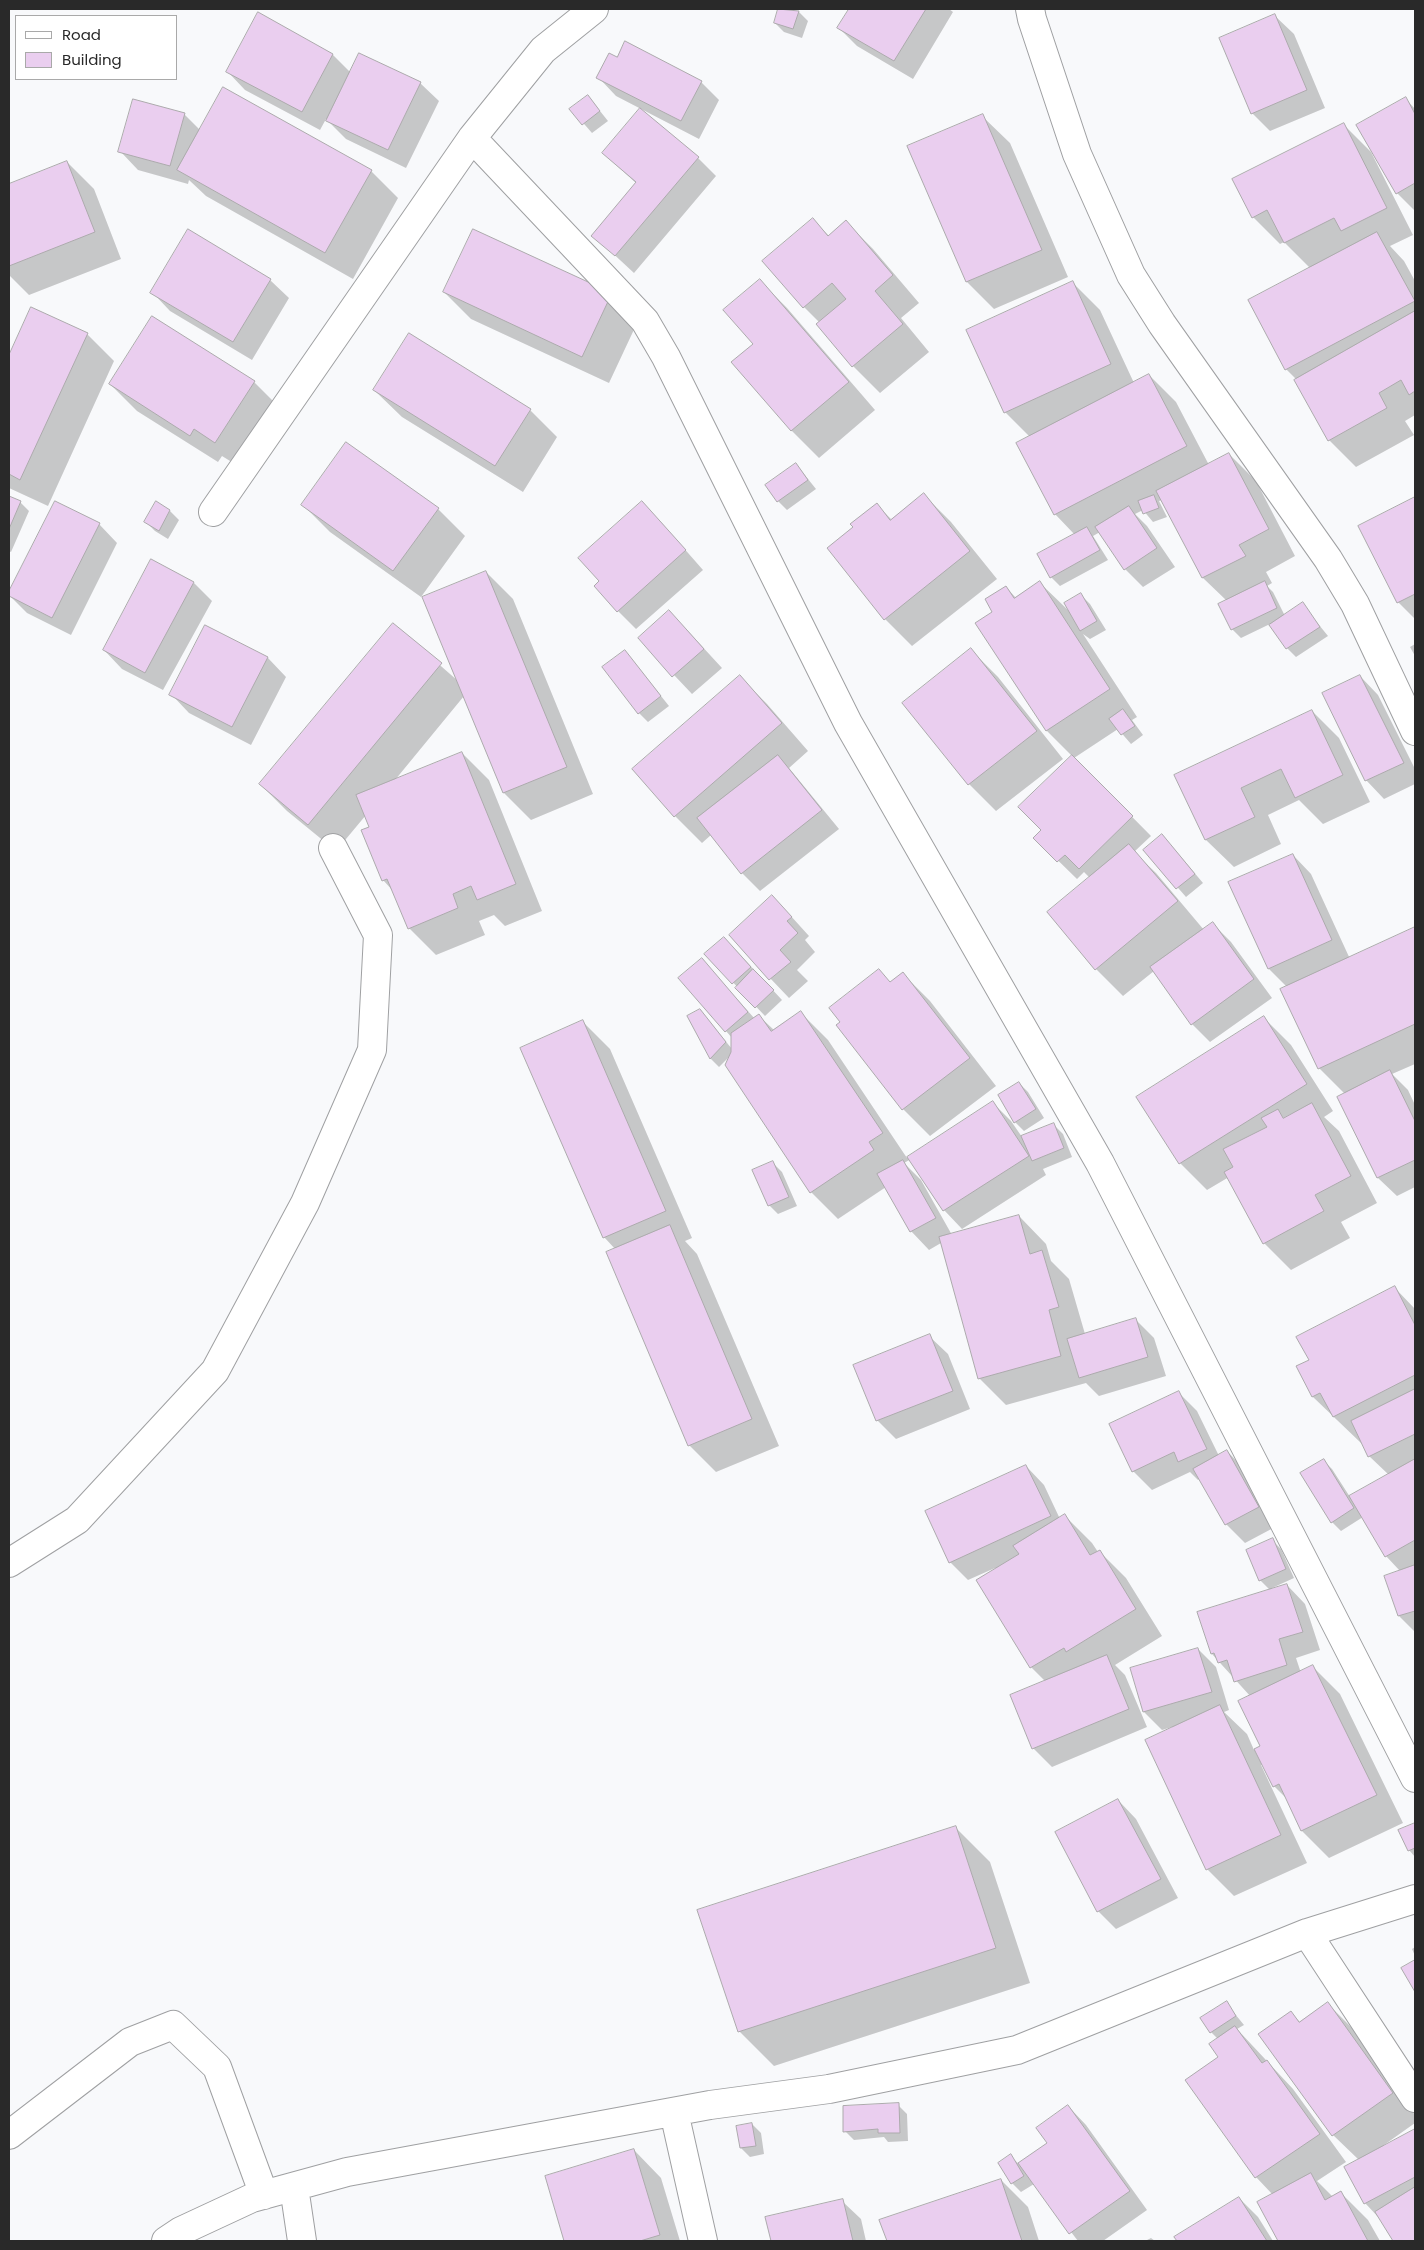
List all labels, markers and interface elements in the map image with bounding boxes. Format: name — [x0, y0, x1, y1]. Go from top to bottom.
legend — [15, 15, 178, 80]
text: Road — [62, 24, 101, 45]
text: Building — [62, 49, 122, 70]

